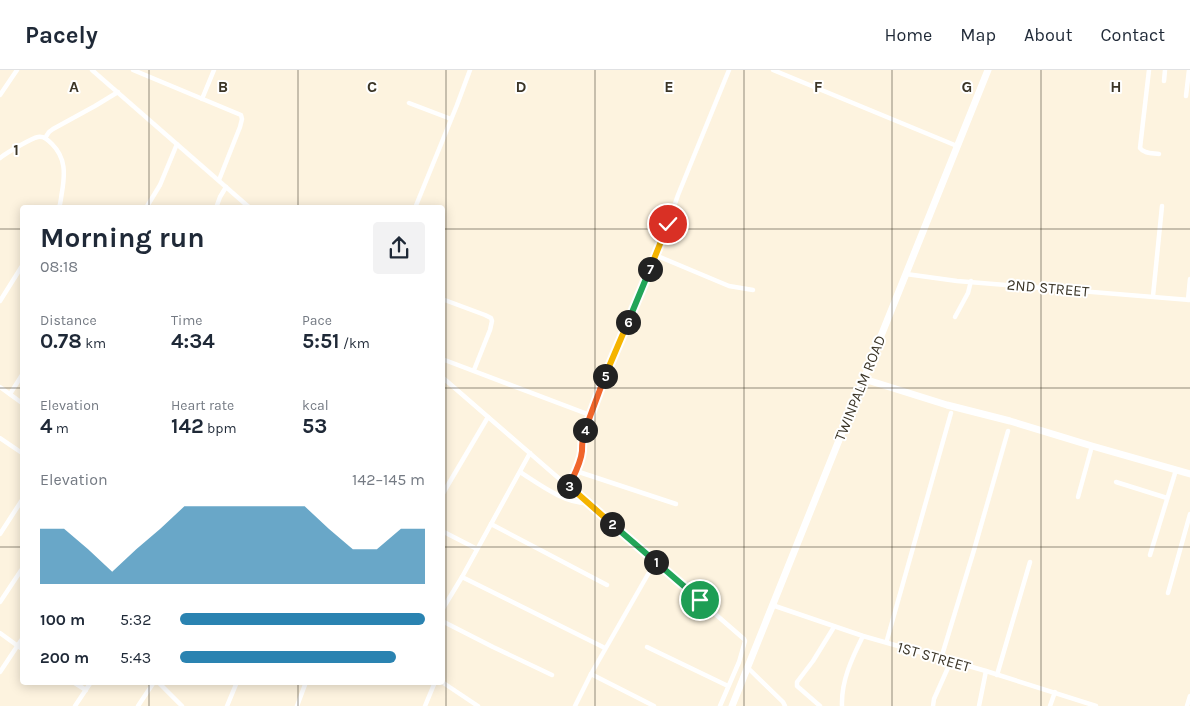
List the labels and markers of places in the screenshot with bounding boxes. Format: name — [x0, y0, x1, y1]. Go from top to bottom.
pin — [647, 203, 689, 245]
pin: 7 — [638, 256, 662, 282]
pin: 6 — [616, 310, 640, 334]
pin: 5 — [592, 364, 618, 388]
pin: 4 — [572, 418, 598, 442]
pin: 3 — [556, 474, 582, 498]
pin: 2 — [600, 512, 624, 536]
pin: 1 — [644, 550, 668, 574]
pin — [679, 579, 721, 621]

